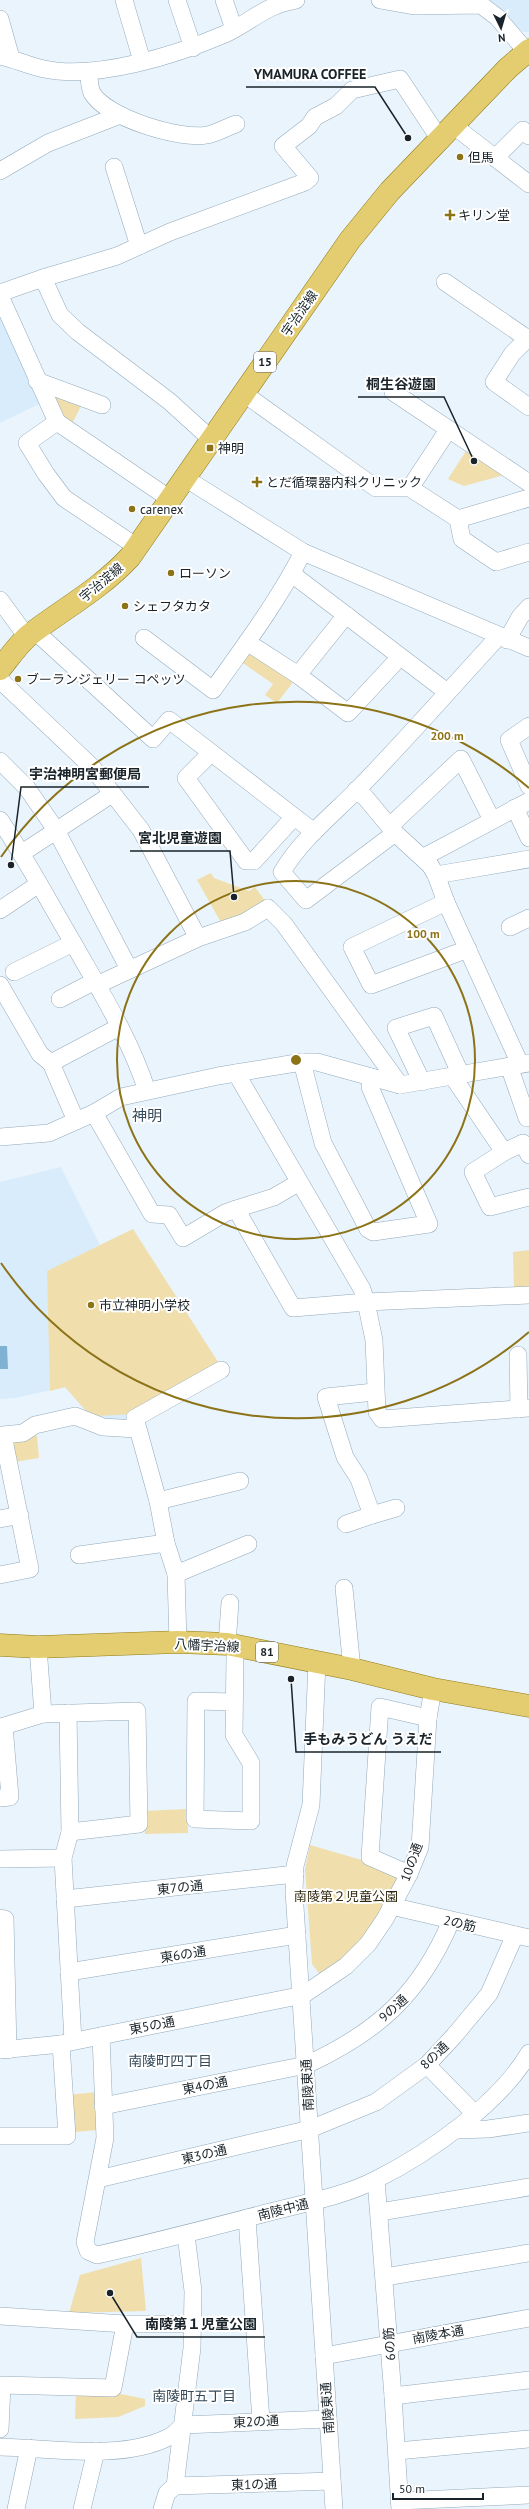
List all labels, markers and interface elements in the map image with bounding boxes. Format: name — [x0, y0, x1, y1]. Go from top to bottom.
north arrow — [481, 8, 521, 48]
text: N — [498, 31, 506, 45]
callout: YMAMURA COFFEE — [246, 61, 375, 87]
text: YMAMURA COFFEE — [253, 65, 366, 83]
place label: 但馬 — [468, 149, 494, 166]
marker: 但馬 — [455, 152, 465, 162]
place label: キリン堂 — [458, 207, 510, 224]
marker: キリン堂 — [445, 210, 455, 220]
street label: 宇治淀線 — [278, 287, 321, 339]
road number: 15 — [254, 352, 276, 372]
callout: 桐生谷遊園 — [358, 371, 444, 397]
text: 桐生谷遊園 — [366, 375, 436, 393]
place label: 神明 — [218, 440, 244, 457]
marker: 神明 — [205, 443, 215, 453]
place label: とだ循環器内科クリニック — [266, 474, 422, 491]
marker: とだ循環器内科クリニック — [251, 476, 263, 488]
place label: carenex — [140, 501, 184, 518]
marker: carenex — [127, 504, 137, 514]
street label: 宇治淀線 — [76, 559, 127, 606]
place label: ローソン — [179, 565, 231, 582]
marker: ローソン — [166, 568, 176, 578]
place label: シェフタカタ — [133, 598, 211, 615]
marker: シェフタカタ — [120, 601, 130, 611]
place label: ブーランジェリー コペッツ — [26, 671, 185, 688]
marker: ブーランジェリー コペッツ — [13, 674, 23, 684]
text: 200 m — [430, 728, 464, 743]
callout: 宇治神明宮郵便局 — [21, 761, 149, 787]
text: 宇治神明宮郵便局 — [29, 765, 141, 783]
callout: 宮北児童遊園 — [130, 825, 230, 851]
text: 宮北児童遊園 — [138, 829, 222, 847]
text: 100 m — [406, 926, 440, 941]
centre of rings — [289, 1053, 303, 1067]
district label: 神明 — [132, 1106, 162, 1125]
place label: 市立神明小学校 — [99, 1297, 190, 1314]
marker: 市立神明小学校 — [86, 1300, 96, 1310]
street label: 八幡宇治線 — [174, 1635, 240, 1656]
road number: 81 — [256, 1642, 278, 1662]
callout: 手もみうどん うえだ — [296, 1726, 441, 1752]
text: 手もみうどん うえだ — [303, 1730, 433, 1748]
street label: 10の通 — [397, 1840, 426, 1884]
street label: 東7の通 — [156, 1877, 204, 1898]
park label: 南陵第２児童公園 — [294, 1888, 398, 1905]
street label: 2の筋 — [442, 1911, 478, 1935]
street label: 東6の通 — [159, 1942, 207, 1966]
street label: 9の通 — [375, 1991, 411, 2026]
street label: 東5の通 — [128, 2013, 176, 2038]
street label: 8の通 — [417, 2038, 452, 2073]
district label: 南陵町四丁目 — [128, 2052, 212, 2070]
street label: 南陵東通 — [298, 2059, 317, 2111]
street label: 東4の通 — [181, 2073, 229, 2098]
street label: 東3の通 — [180, 2141, 228, 2168]
street label: 南陵中通 — [256, 2195, 310, 2224]
callout: 南陵第１児童公園 — [137, 2311, 265, 2337]
text: 南陵第１児童公園 — [145, 2315, 257, 2333]
street label: 南陵本通 — [411, 2322, 465, 2347]
street label: 6の筋 — [380, 2327, 399, 2361]
street label: 南陵東通 — [317, 2381, 338, 2435]
district label: 南陵町五丁目 — [152, 2387, 236, 2405]
street label: 東2の通 — [233, 2412, 279, 2431]
street label: 東1の通 — [231, 2475, 277, 2494]
scale bar — [393, 2475, 483, 2501]
text: 50 m — [399, 2481, 425, 2496]

